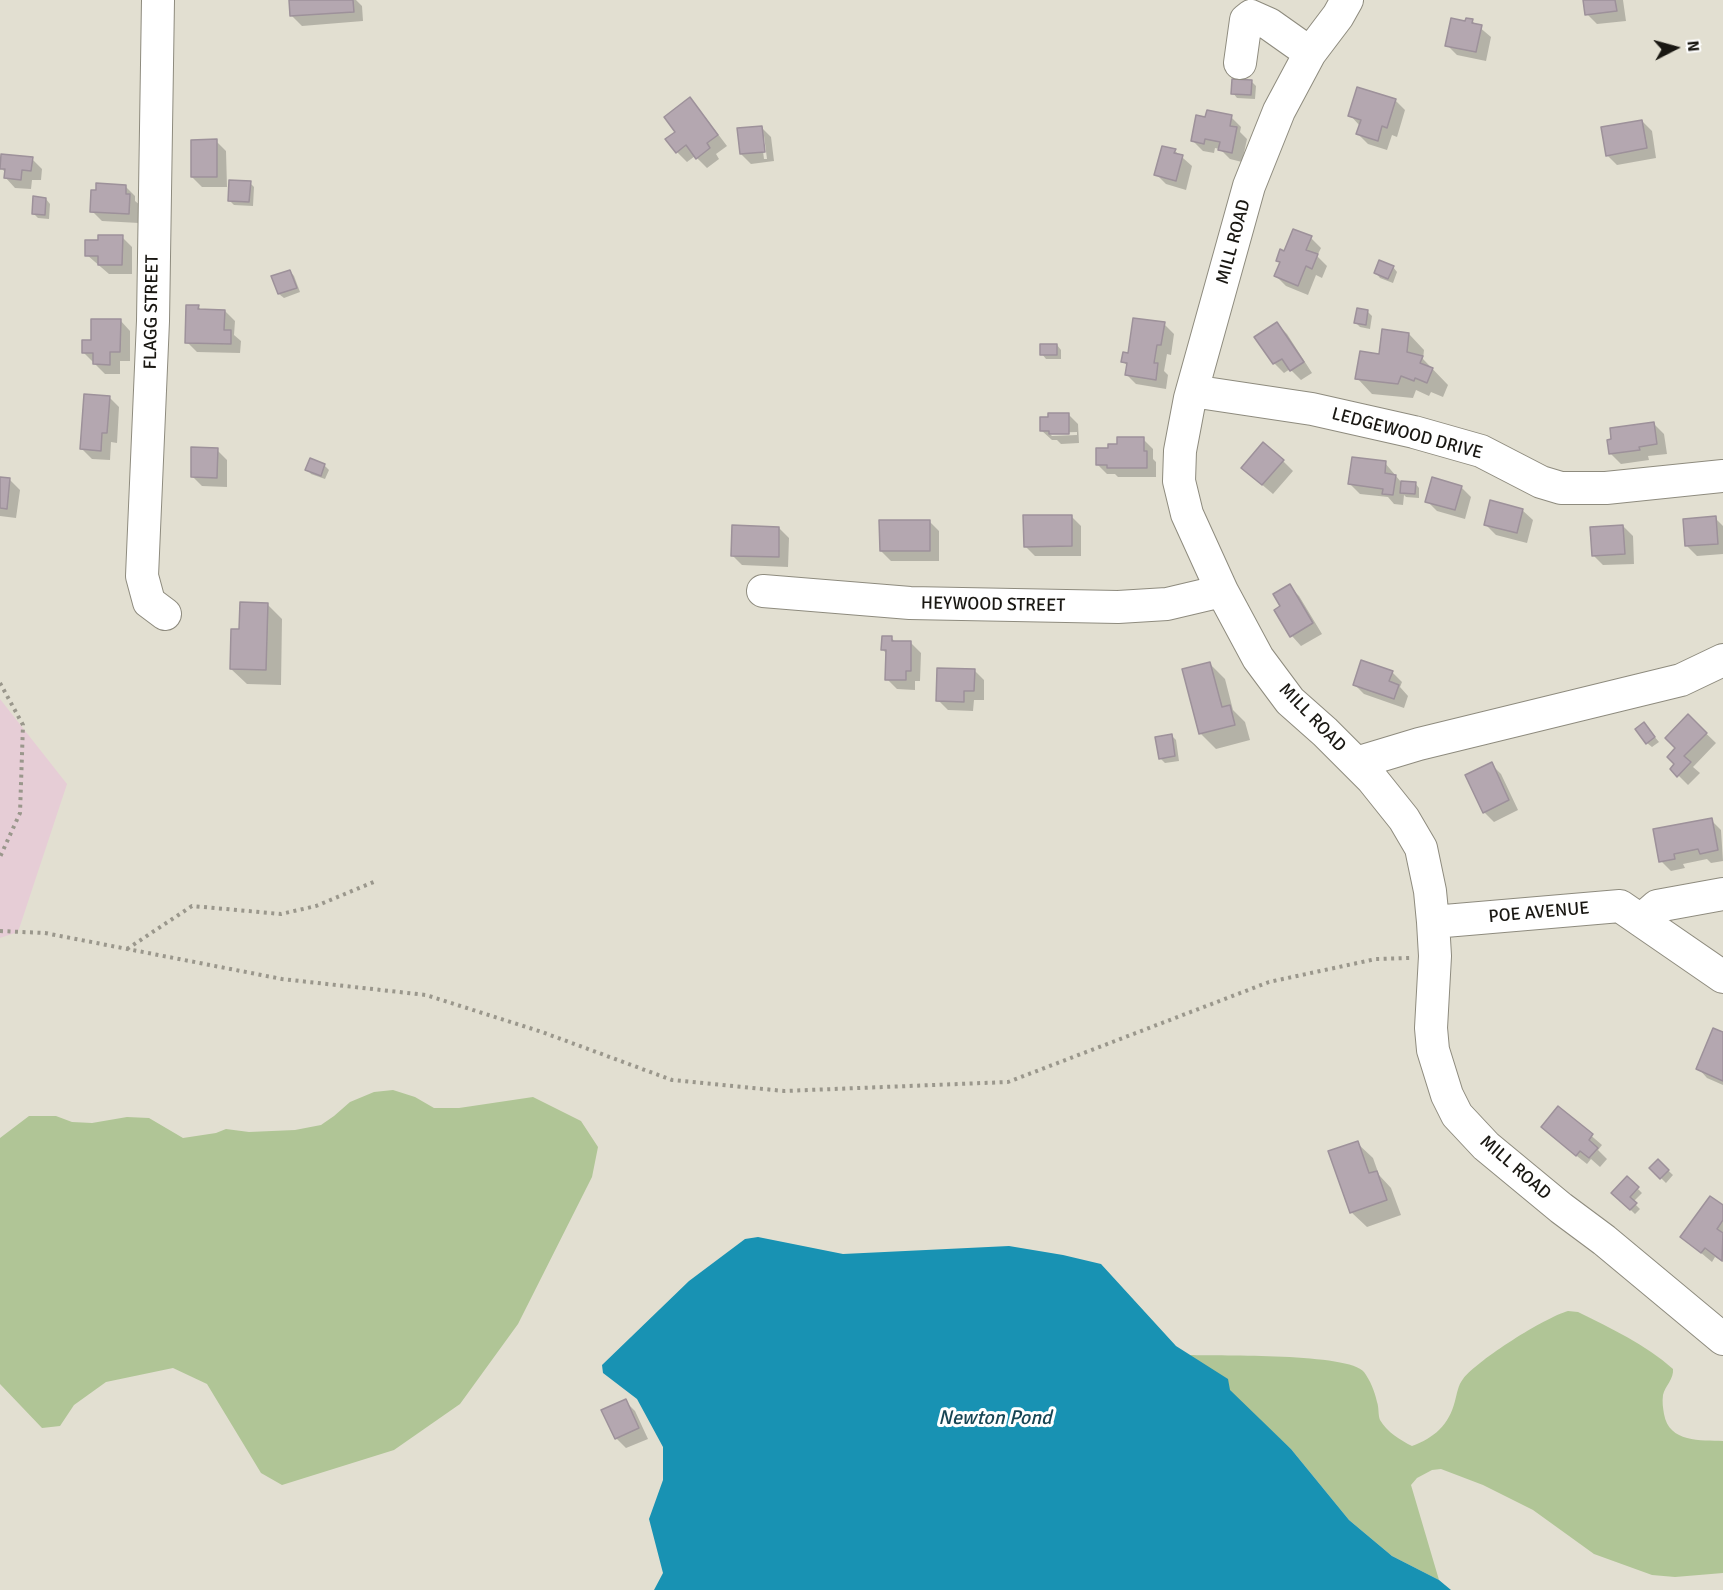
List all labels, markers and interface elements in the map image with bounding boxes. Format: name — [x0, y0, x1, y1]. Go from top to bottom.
north arrow — [1645, 18, 1705, 78]
text: N — [1682, 40, 1703, 53]
street label: MILL ROAD — [1212, 197, 1256, 287]
street label: FLAGG STREET — [140, 254, 164, 370]
street label: LEDGEWOOD DRIVE — [1329, 403, 1485, 465]
street label: HEYWOOD STREET — [921, 593, 1065, 617]
street label: MILL ROAD — [1274, 679, 1350, 757]
street label: POE AVENUE — [1488, 898, 1590, 928]
street label: MILL ROAD — [1475, 1131, 1555, 1205]
water label: Newton Pond — [938, 1407, 1052, 1431]

